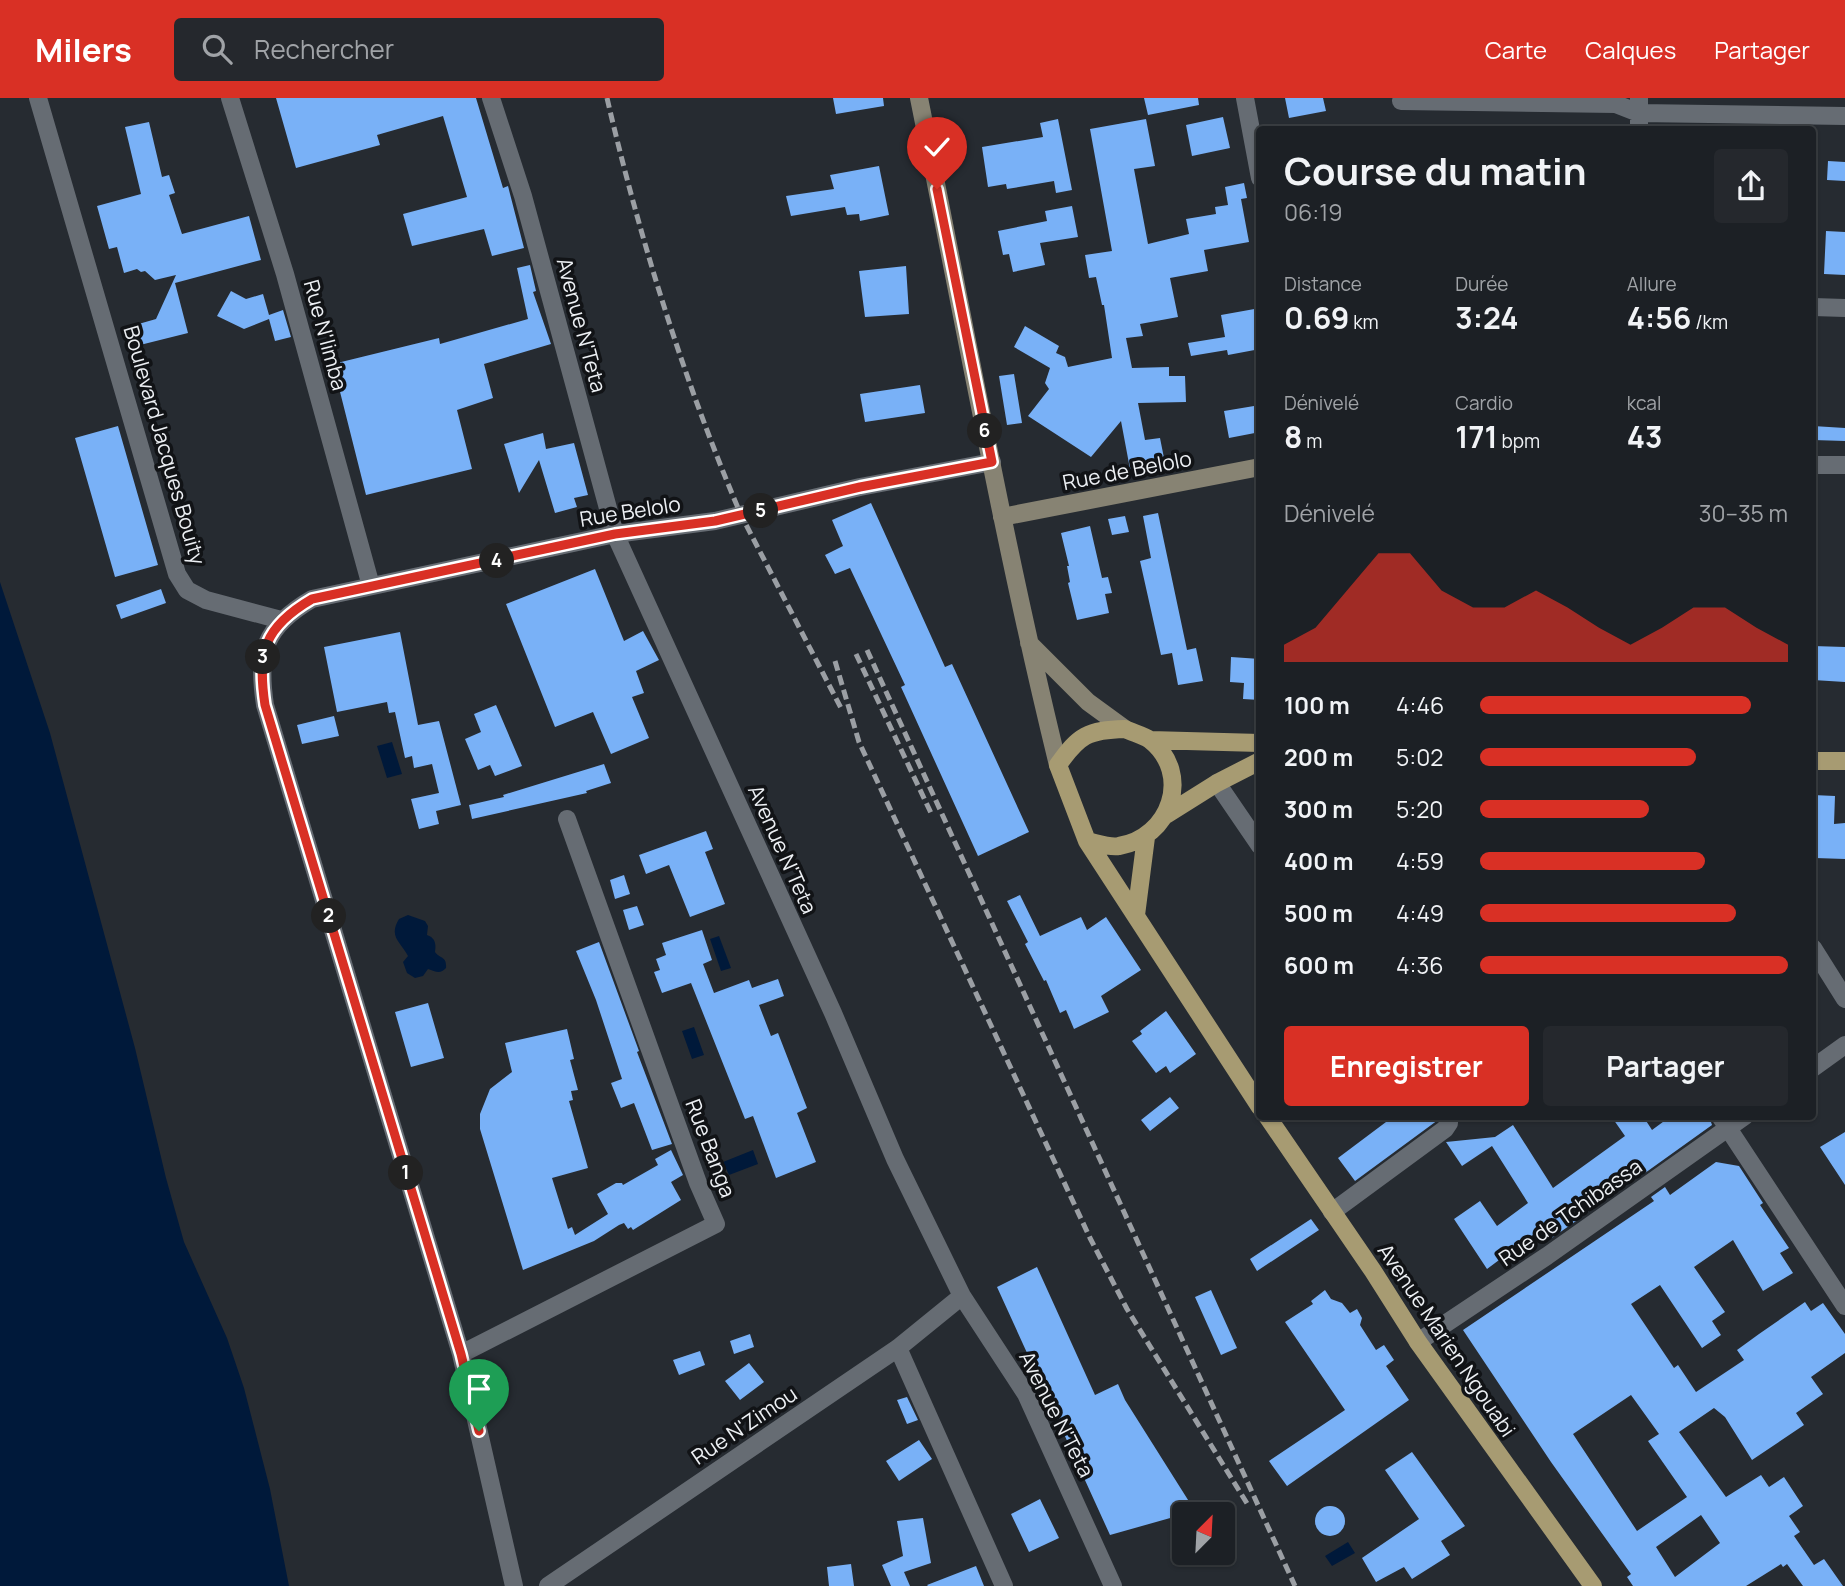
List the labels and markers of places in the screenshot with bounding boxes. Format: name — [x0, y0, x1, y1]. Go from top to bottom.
pin — [907, 117, 967, 189]
pin: 6 — [968, 414, 1002, 448]
pin: 5 — [744, 494, 778, 528]
pin: 4 — [480, 544, 514, 578]
pin: 3 — [246, 640, 280, 674]
pin: 2 — [312, 898, 346, 934]
pin: 1 — [388, 1156, 424, 1190]
pin — [449, 1359, 509, 1431]

